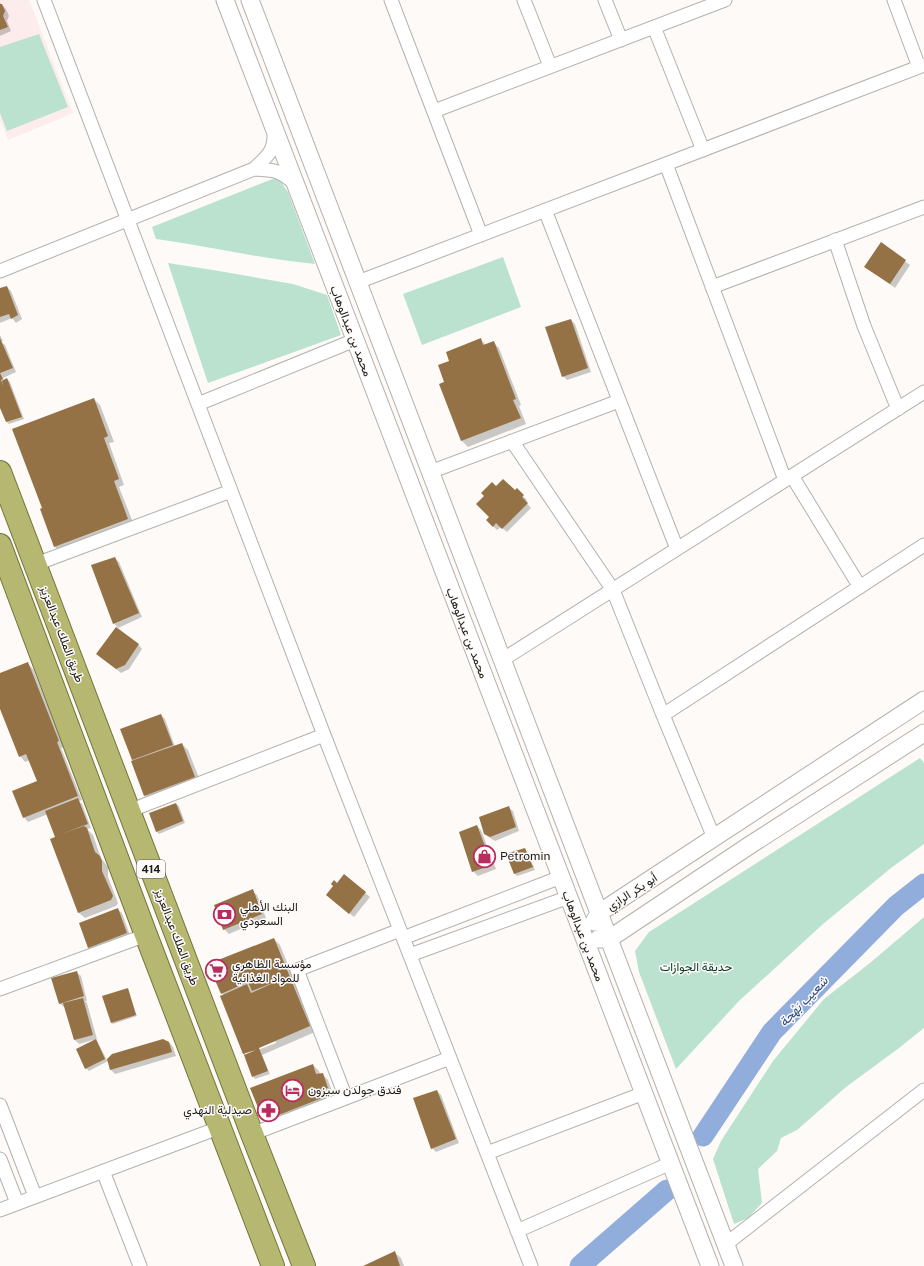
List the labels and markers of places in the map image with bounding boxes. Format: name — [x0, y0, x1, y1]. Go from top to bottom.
shop icon: Petromin — [472, 843, 498, 869]
place label: Petromin — [500, 849, 551, 863]
place label: البنك الأهلي السعودي — [240, 900, 298, 931]
bank icon: البنك الأهلي السعودي — [211, 901, 237, 927]
place label: مؤسسة الظاهري للمواد الغذائية — [232, 957, 311, 986]
supermarket icon: مؤسسة الظاهري للمواد الغذائية — [204, 958, 230, 984]
hotel icon: فندق جولدن سيزون — [280, 1077, 306, 1103]
place label: فندق جولدن سيزون — [308, 1083, 402, 1098]
pharmacy icon: صيدلية النهدي — [255, 1097, 281, 1123]
place label: صيدلية النهدي — [183, 1103, 252, 1120]

